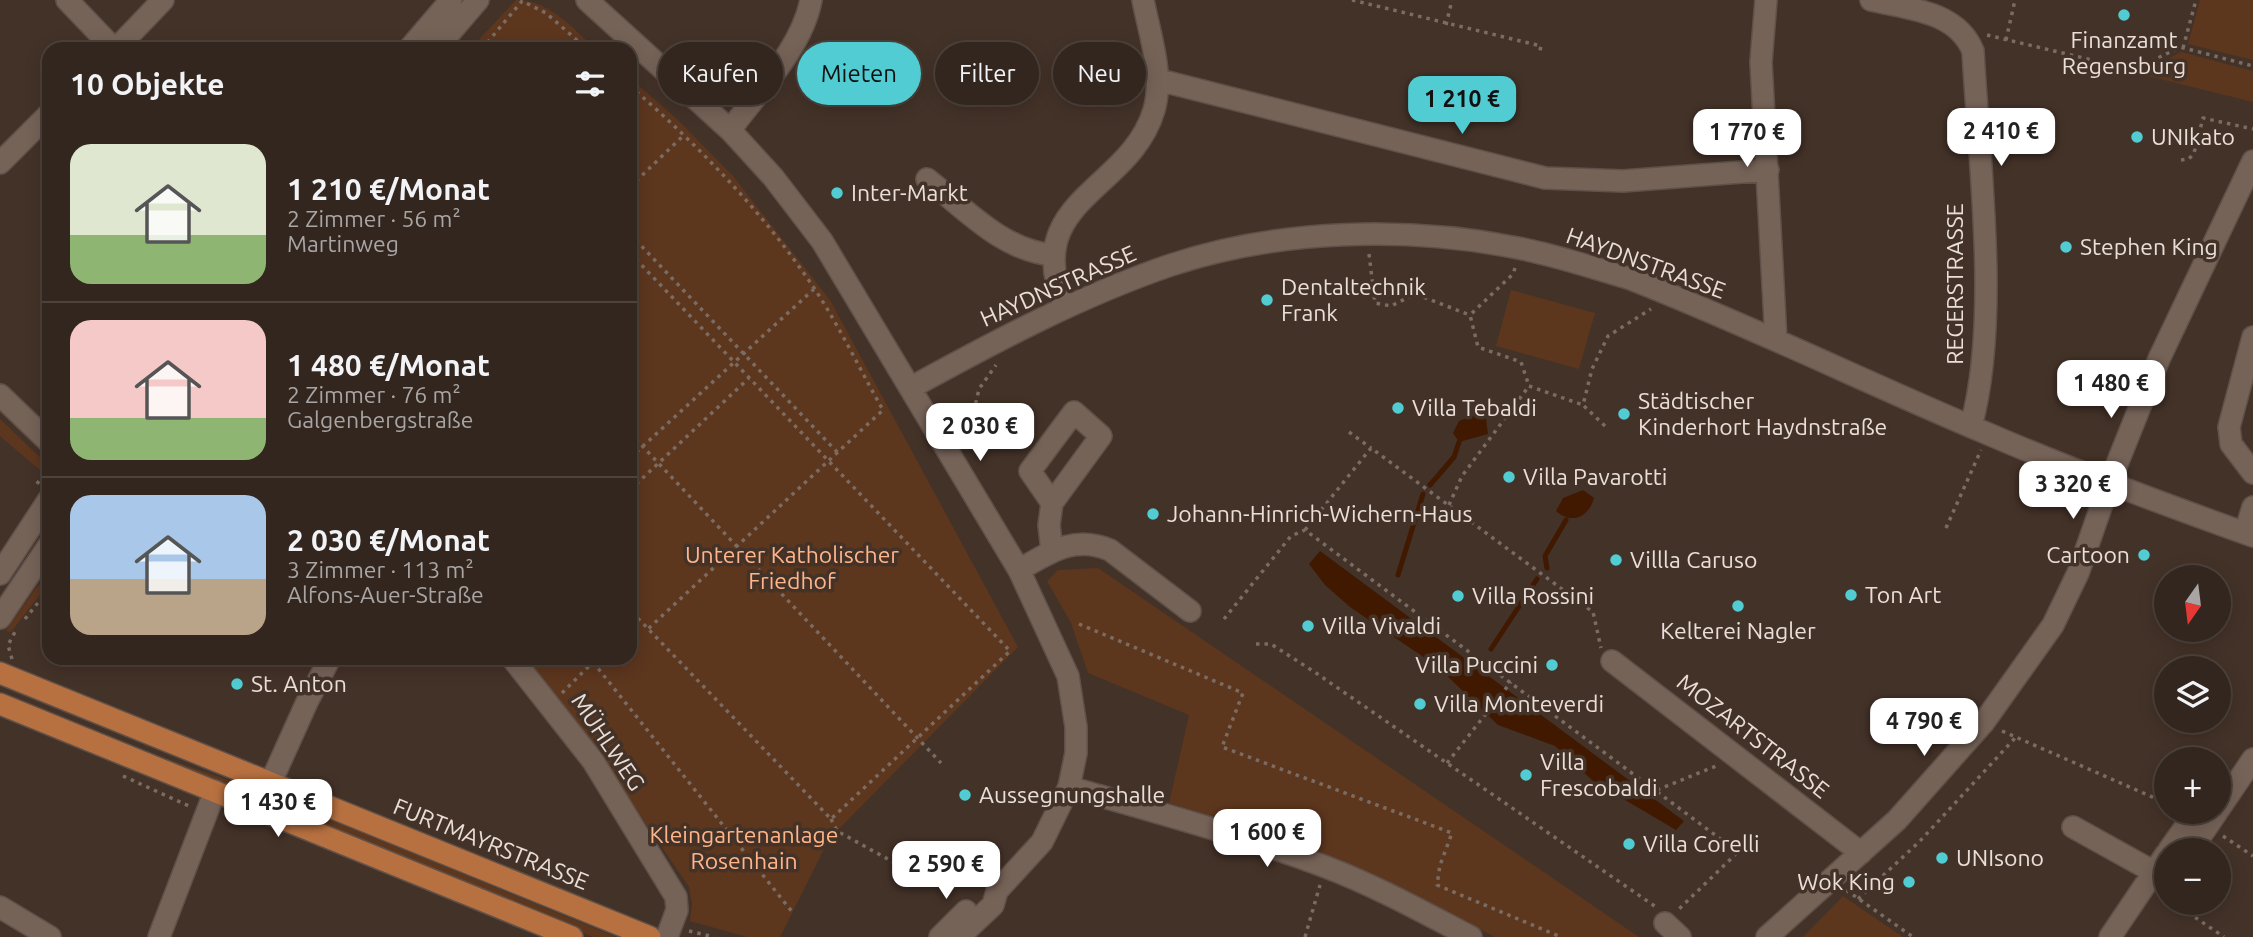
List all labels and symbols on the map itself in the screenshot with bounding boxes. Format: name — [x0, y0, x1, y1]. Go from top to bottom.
marker: Finanzamt Regensburg — [2116, 7, 2132, 23]
place label: Finanzamt Regensburg — [2062, 27, 2186, 78]
pin: 1 210 € — [1397, 76, 1527, 136]
pin: 2 410 € — [1936, 108, 2066, 168]
pin: 1 770 € — [1682, 110, 1812, 169]
place label: UNIkato — [2151, 124, 2235, 149]
marker: UNIkato — [2129, 129, 2145, 145]
place label: Inter-Markt — [851, 180, 968, 205]
marker: Inter-Markt — [829, 185, 845, 201]
street label: REGERSTRASSE — [1942, 203, 1967, 365]
street label: HAYDNSTRASSE — [1563, 222, 1729, 303]
place label: Stephen King — [2080, 234, 2218, 259]
marker: Stephen King — [2058, 239, 2074, 255]
street label: HAYDNSTRASSE — [976, 240, 1139, 331]
place label: Dentaltechnik Frank — [1281, 274, 1426, 325]
marker: Dentaltechnik Frank — [1259, 292, 1275, 308]
pin: 1 480 € — [2046, 360, 2176, 420]
place label: Städtischer Kinderhort Haydnstraße — [1638, 388, 1887, 439]
place label: Villa Tebaldi — [1412, 395, 1537, 420]
marker: Villa Tebaldi — [1390, 400, 1406, 416]
pin: 2 030 € — [915, 404, 1045, 463]
marker: Städtischer Kinderhort Haydnstraße — [1616, 406, 1632, 422]
pin: 3 320 € — [2008, 462, 2138, 521]
place label: Villa Pavarotti — [1523, 464, 1667, 489]
marker: Villa Pavarotti — [1501, 469, 1517, 485]
place label: Johann-Hinrich-Wichern-Haus — [1167, 501, 1473, 526]
marker: Johann-Hinrich-Wichern-Haus — [1145, 506, 1161, 522]
park label: Unterer Katholischer Friedhof — [685, 542, 899, 593]
place label: Cartoon — [2046, 542, 2130, 567]
place label: Villla Caruso — [1630, 547, 1757, 572]
marker: Cartoon — [2136, 547, 2152, 563]
marker: Villla Caruso — [1608, 552, 1624, 568]
north arrow — [2154, 565, 2231, 642]
place label: Ton Art — [1865, 582, 1941, 607]
place label: Villa Rossini — [1472, 583, 1594, 608]
marker: Ton Art — [1843, 587, 1859, 603]
marker: Villa Rossini — [1450, 588, 1466, 604]
marker: Kelterei Nagler — [1730, 598, 1746, 614]
place label: Villa Vivaldi — [1322, 613, 1441, 638]
marker: Villa Vivaldi — [1300, 618, 1316, 634]
place label: Kelterei Nagler — [1660, 618, 1816, 643]
place label: Villa Puccini — [1415, 652, 1538, 677]
marker: Villa Puccini — [1544, 657, 1560, 673]
street label: MOZARTSTRASSE — [1673, 669, 1834, 803]
place label: St. Anton — [251, 671, 347, 696]
marker: St. Anton — [229, 676, 245, 692]
street label: MÜHLWEG — [567, 688, 650, 795]
place label: Villa Monteverdi — [1434, 691, 1604, 716]
marker: Villa Monteverdi — [1412, 696, 1428, 712]
pin: 4 790 € — [1859, 698, 1989, 758]
place label: Villa Frescobaldi — [1540, 749, 1658, 800]
marker: Villa Frescobaldi — [1518, 767, 1534, 783]
pin: 1 430 € — [213, 780, 343, 839]
place label: Aussegnungshalle — [979, 782, 1165, 807]
marker: Aussegnungshalle — [957, 787, 973, 803]
street label: FURTMAYRSTRASSE — [390, 793, 592, 894]
pin: 1 600 € — [1202, 810, 1332, 869]
park label: Kleingartenanlage Rosenhain — [650, 822, 838, 873]
place label: Villa Corelli — [1643, 831, 1760, 856]
marker: Villa Corelli — [1621, 836, 1637, 852]
pin: 2 590 € — [881, 842, 1011, 901]
place label: UNIsono — [1956, 845, 2044, 870]
marker: UNIsono — [1934, 850, 1950, 866]
place label: Wok King — [1797, 869, 1895, 894]
marker: Wok King — [1901, 874, 1917, 890]

